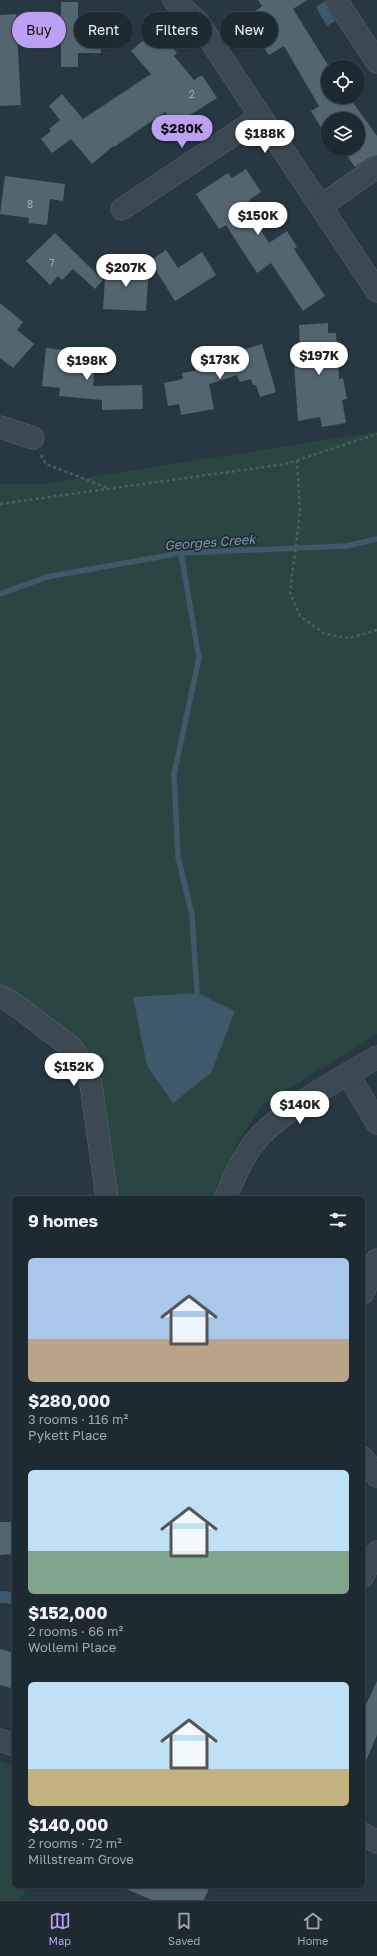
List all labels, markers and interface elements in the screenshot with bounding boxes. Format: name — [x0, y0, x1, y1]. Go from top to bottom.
chip: Buy — [12, 12, 66, 48]
chip: Rent — [74, 12, 133, 48]
chip: Filters — [141, 12, 212, 48]
chip: New — [220, 12, 278, 48]
map controls — [321, 60, 365, 156]
button: locate — [321, 60, 365, 104]
house number: 2 — [189, 88, 195, 100]
button: layers — [321, 112, 365, 156]
pin: $280K — [154, 115, 210, 149]
text: $280K — [161, 120, 203, 136]
pin: $188K — [237, 120, 293, 154]
text: $188K — [244, 125, 286, 141]
house number: 8 — [27, 198, 33, 210]
pin: $150K — [230, 202, 286, 236]
text: $150K — [237, 207, 279, 223]
pin: $207K — [98, 254, 154, 288]
house number: 7 — [49, 257, 55, 269]
text: $207K — [105, 259, 147, 275]
pin: $197K — [291, 342, 347, 376]
pin: $173K — [192, 346, 248, 380]
pin: $198K — [59, 347, 115, 381]
text: $197K — [299, 347, 339, 363]
text: $173K — [200, 351, 240, 367]
text: $198K — [66, 352, 108, 368]
water label: Georges Creek — [164, 531, 258, 553]
pin: $152K — [46, 1053, 102, 1087]
text: $152K — [54, 1058, 94, 1074]
pin: $140K — [272, 1091, 328, 1125]
text: $140K — [279, 1096, 321, 1112]
icon: filters — [327, 1209, 349, 1231]
text: 9 homes — [28, 1210, 98, 1231]
icon: home — [153, 1284, 225, 1356]
text: $280,000 — [28, 1390, 110, 1411]
text: 3 rooms · 116 m² — [28, 1411, 128, 1427]
text: Pykett Place — [28, 1427, 107, 1443]
icon: home — [153, 1496, 225, 1568]
text: $152,000 — [28, 1602, 107, 1623]
text: 2 rooms · 66 m² — [28, 1623, 123, 1639]
text: Wollemi Place — [28, 1639, 116, 1655]
icon: home — [153, 1708, 225, 1780]
text: $140,000 — [28, 1814, 108, 1835]
text: 2 rooms · 72 m² — [28, 1835, 122, 1851]
text: Millstream Grove — [28, 1851, 134, 1867]
tab: Map — [49, 1910, 71, 1947]
tab: Saved — [168, 1910, 200, 1947]
tab: Home — [297, 1910, 328, 1947]

